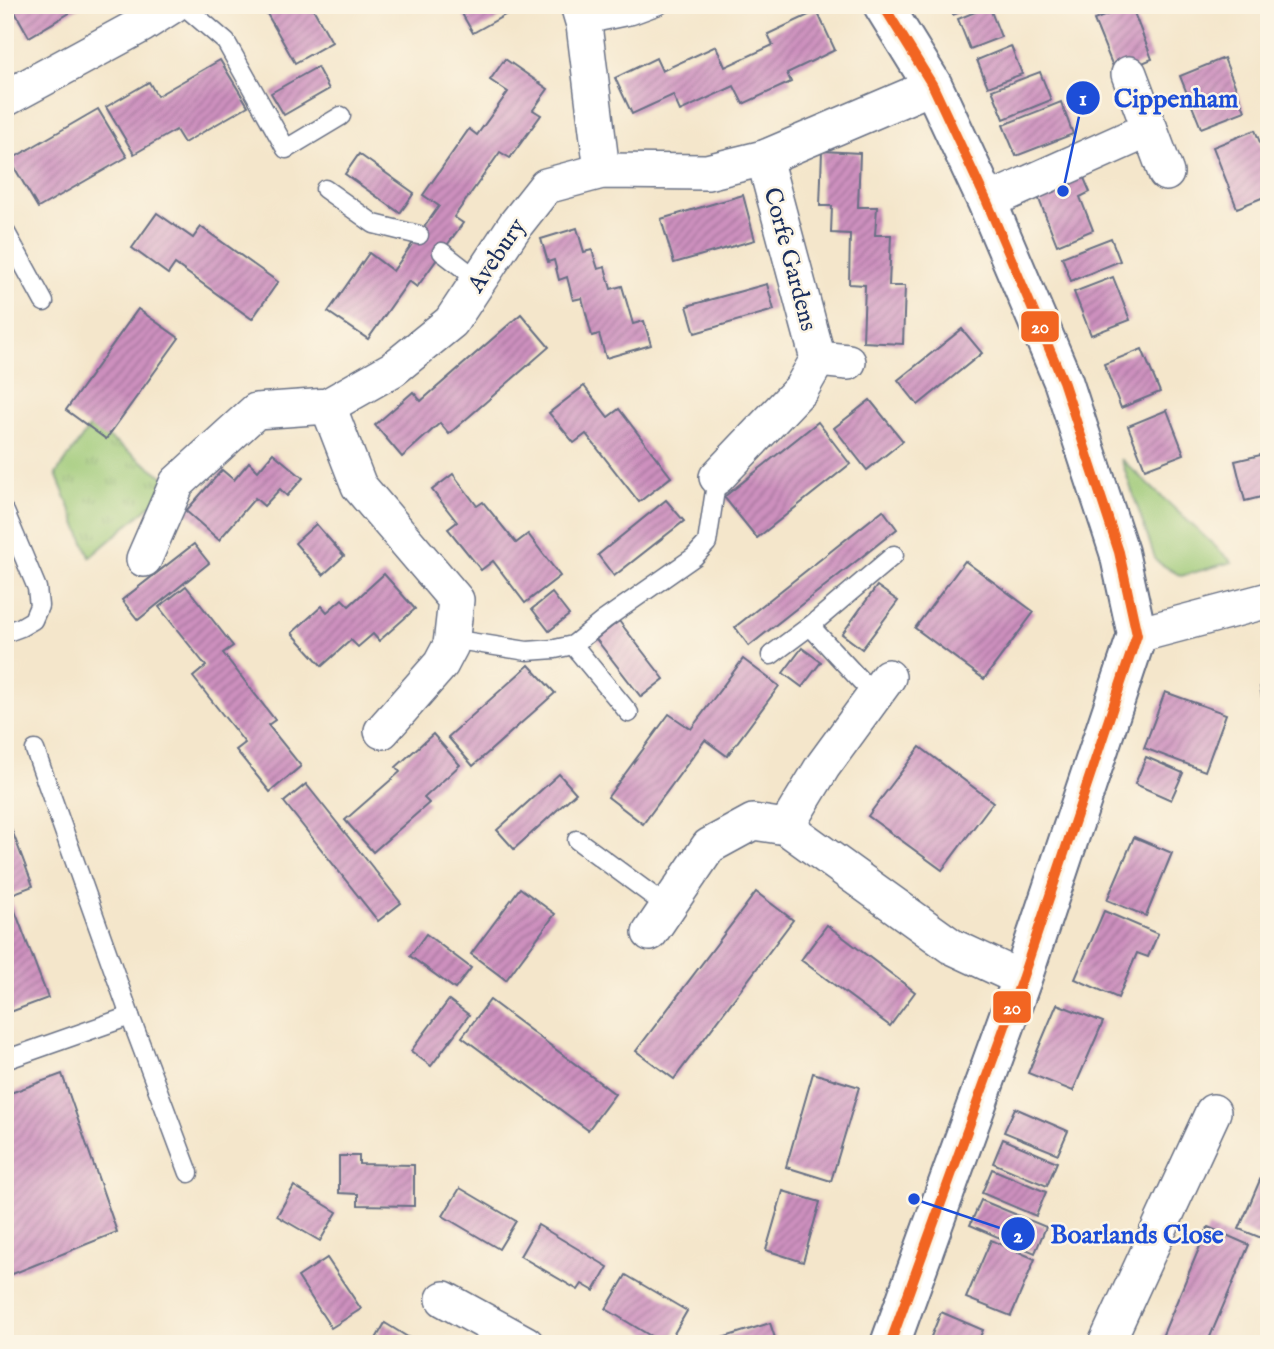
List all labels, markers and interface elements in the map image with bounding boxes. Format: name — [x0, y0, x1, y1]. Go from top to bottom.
callout: Cippenham — [1065, 74, 1253, 121]
text: Cippenham — [1114, 83, 1238, 116]
text: 1 — [1079, 86, 1087, 113]
street label: Corfe Gardens — [756, 184, 824, 334]
street label: Avebury — [461, 213, 533, 300]
line badge: 20 — [1020, 310, 1060, 343]
text: 20 — [1031, 316, 1049, 340]
line badge: 20 — [992, 990, 1032, 1024]
text: 20 — [1003, 997, 1021, 1021]
callout: Boarlands Close — [1001, 1211, 1237, 1258]
text: Boarlands Close — [1050, 1219, 1224, 1252]
text: 2 — [1013, 1223, 1023, 1250]

